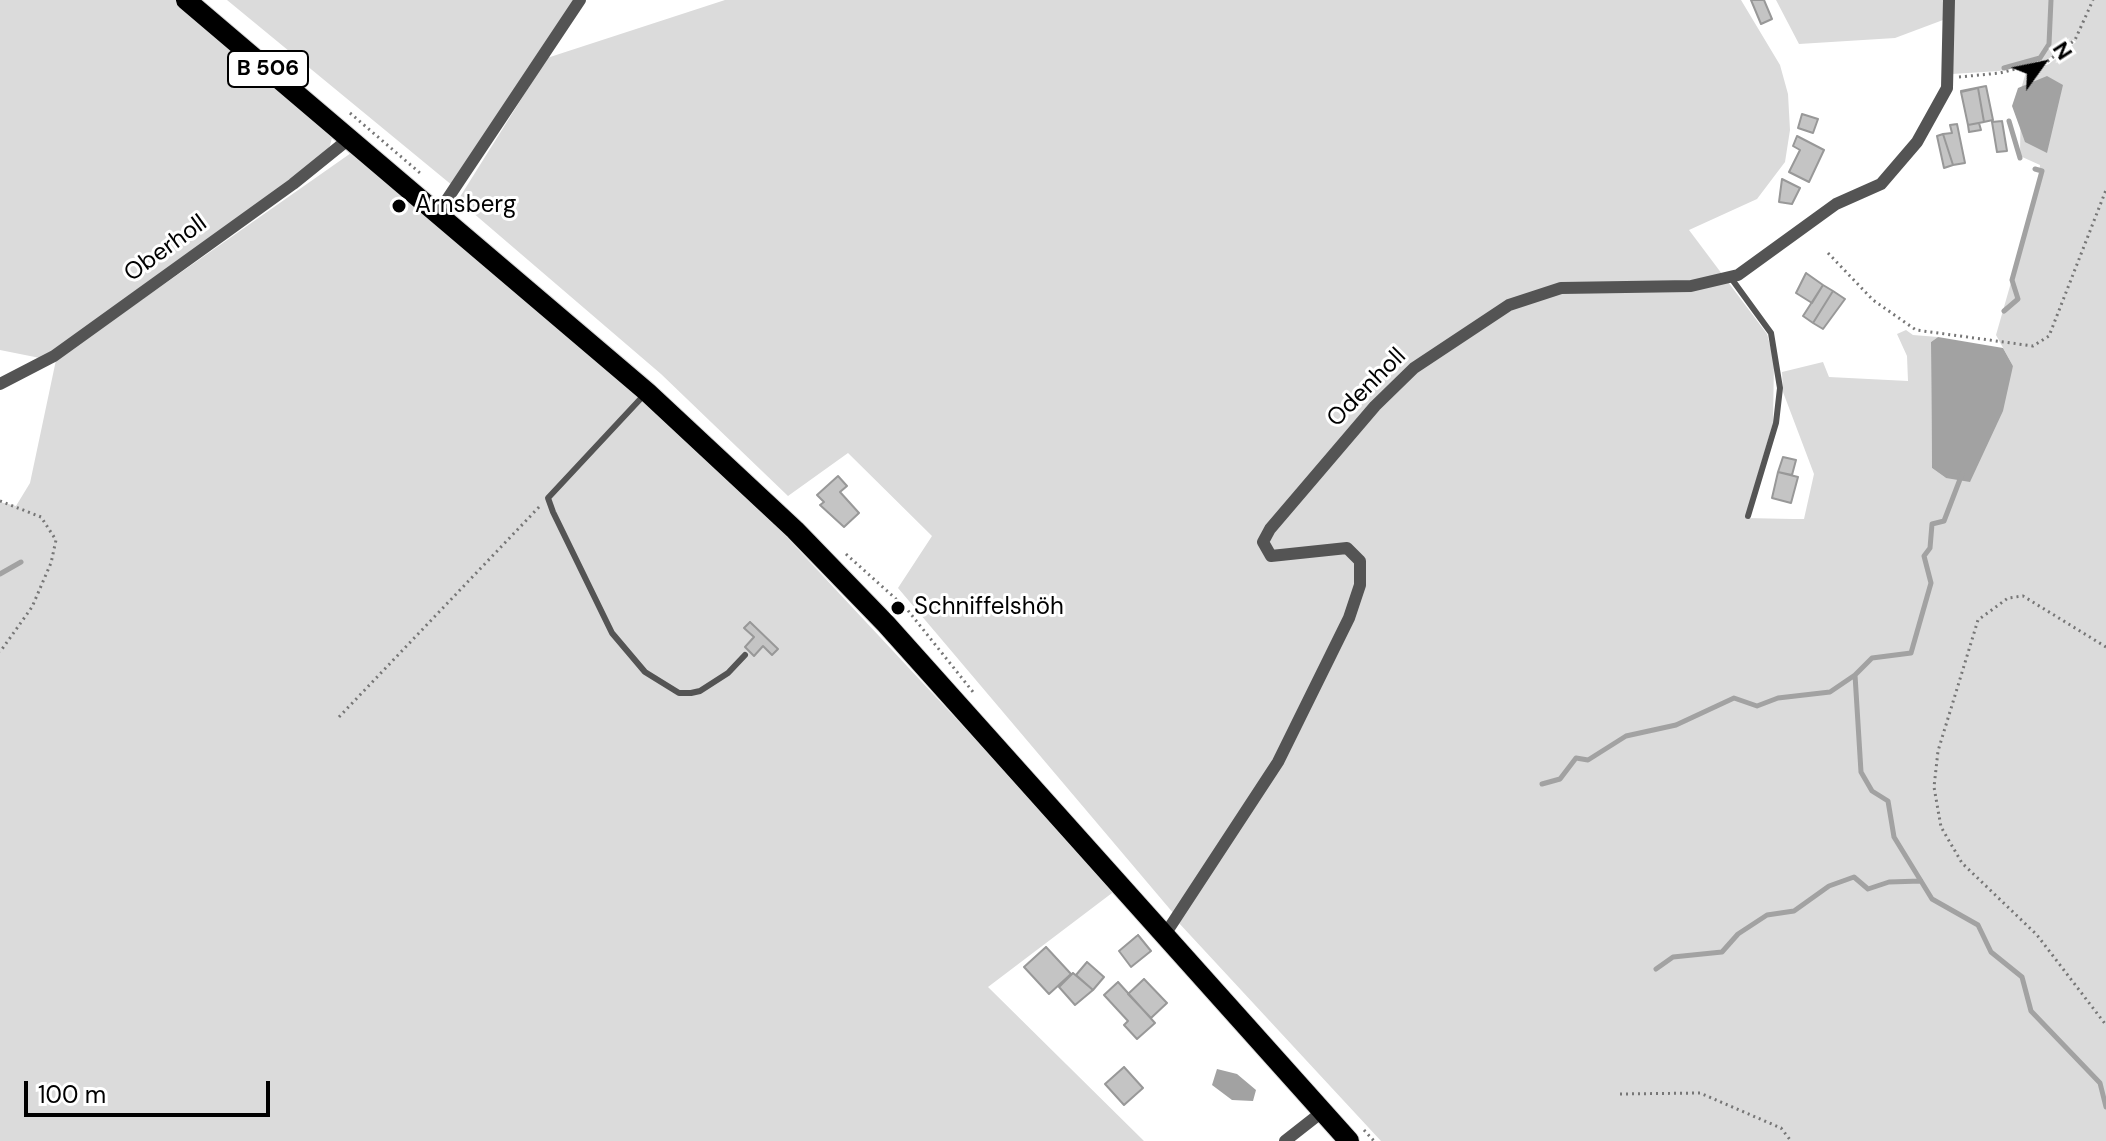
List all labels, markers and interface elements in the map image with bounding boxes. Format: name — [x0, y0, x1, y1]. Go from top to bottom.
north arrow — [2002, 24, 2082, 104]
text: N — [2046, 36, 2079, 65]
road number: B 506 — [228, 51, 308, 87]
place label: Arnsberg — [415, 192, 516, 220]
marker: Arnsberg — [390, 197, 408, 215]
street label: Oberholl — [119, 209, 213, 289]
street label: Odenholl — [1322, 343, 1412, 433]
place label: Schniffelshöh — [914, 594, 1064, 622]
marker: Schniffelshöh — [889, 599, 907, 617]
scale bar — [28, 1065, 274, 1115]
text: 100 m — [38, 1079, 106, 1110]

